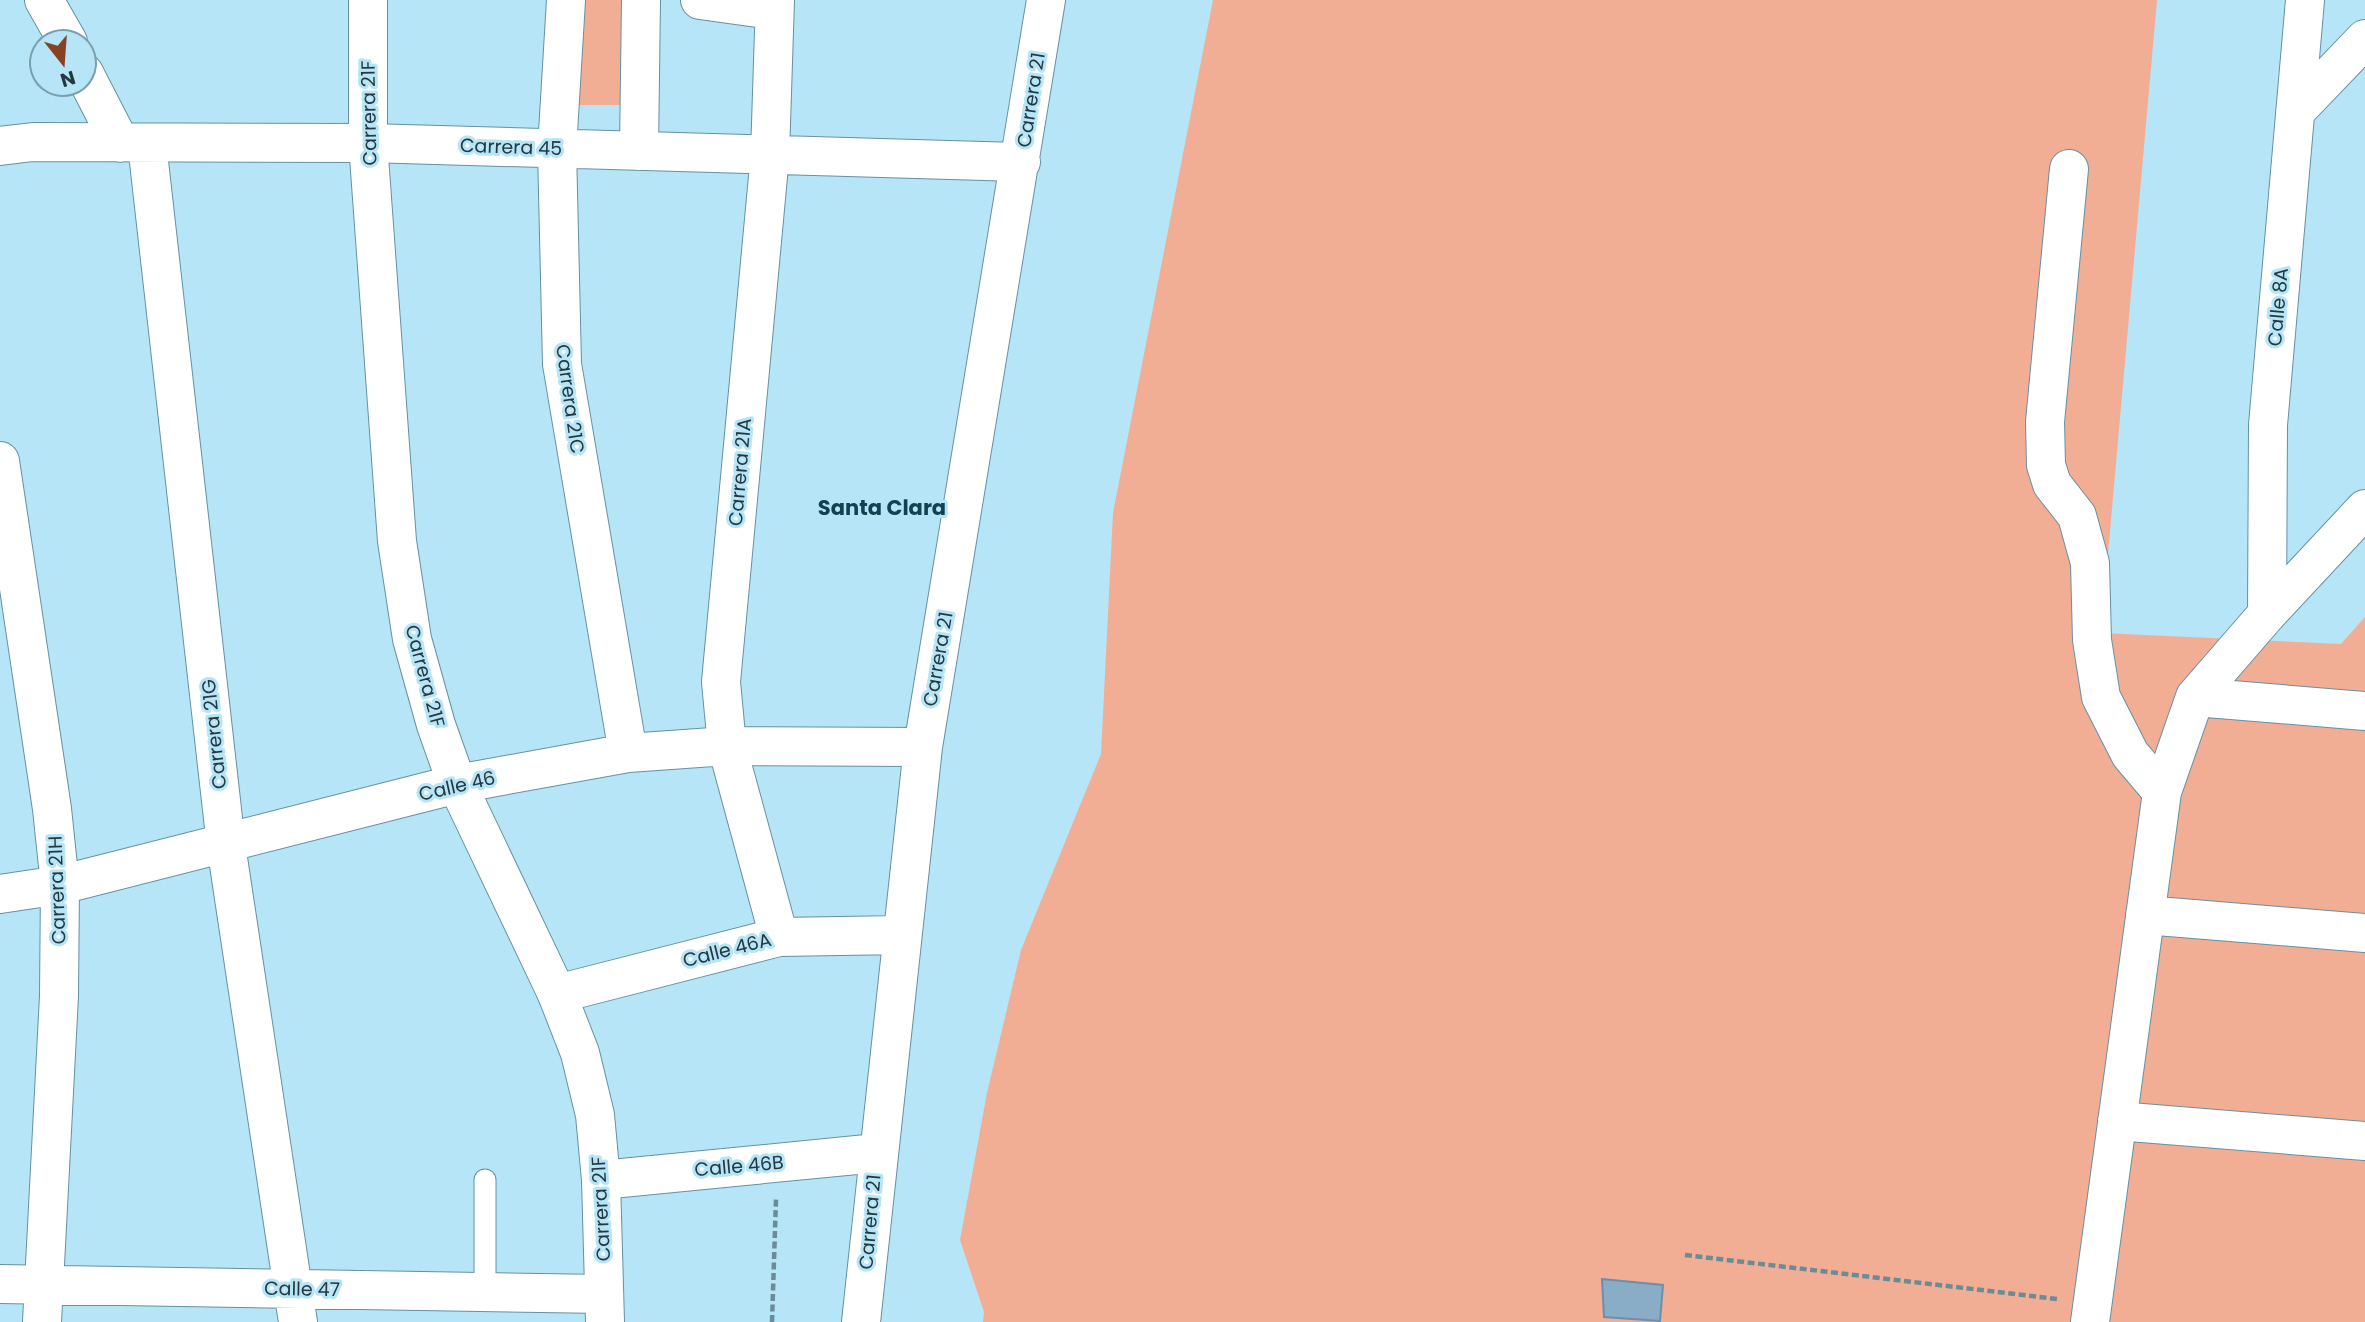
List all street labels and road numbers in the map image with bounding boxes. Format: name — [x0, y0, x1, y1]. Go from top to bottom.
street label: Carrera 21 — [1010, 51, 1052, 149]
street label: Carrera 21F — [355, 60, 383, 166]
street label: Carrera 45 — [459, 132, 563, 162]
street label: Calle 8A — [2261, 267, 2295, 347]
street label: Carrera 21C — [549, 343, 591, 455]
street label: Carrera 21A — [722, 417, 758, 527]
street label: Carrera 21 — [916, 610, 960, 708]
street label: Carrera 21F — [398, 622, 452, 730]
street label: Carrera 21G — [195, 678, 233, 790]
street label: Calle 46 — [416, 764, 498, 808]
street label: Carrera 21H — [42, 835, 72, 945]
street label: Calle 46A — [680, 926, 774, 974]
street label: Calle 46B — [693, 1149, 785, 1183]
street label: Carrera 21F — [585, 1156, 617, 1262]
street label: Carrera 21 — [852, 1173, 888, 1271]
street label: Calle 47 — [264, 1275, 340, 1303]

